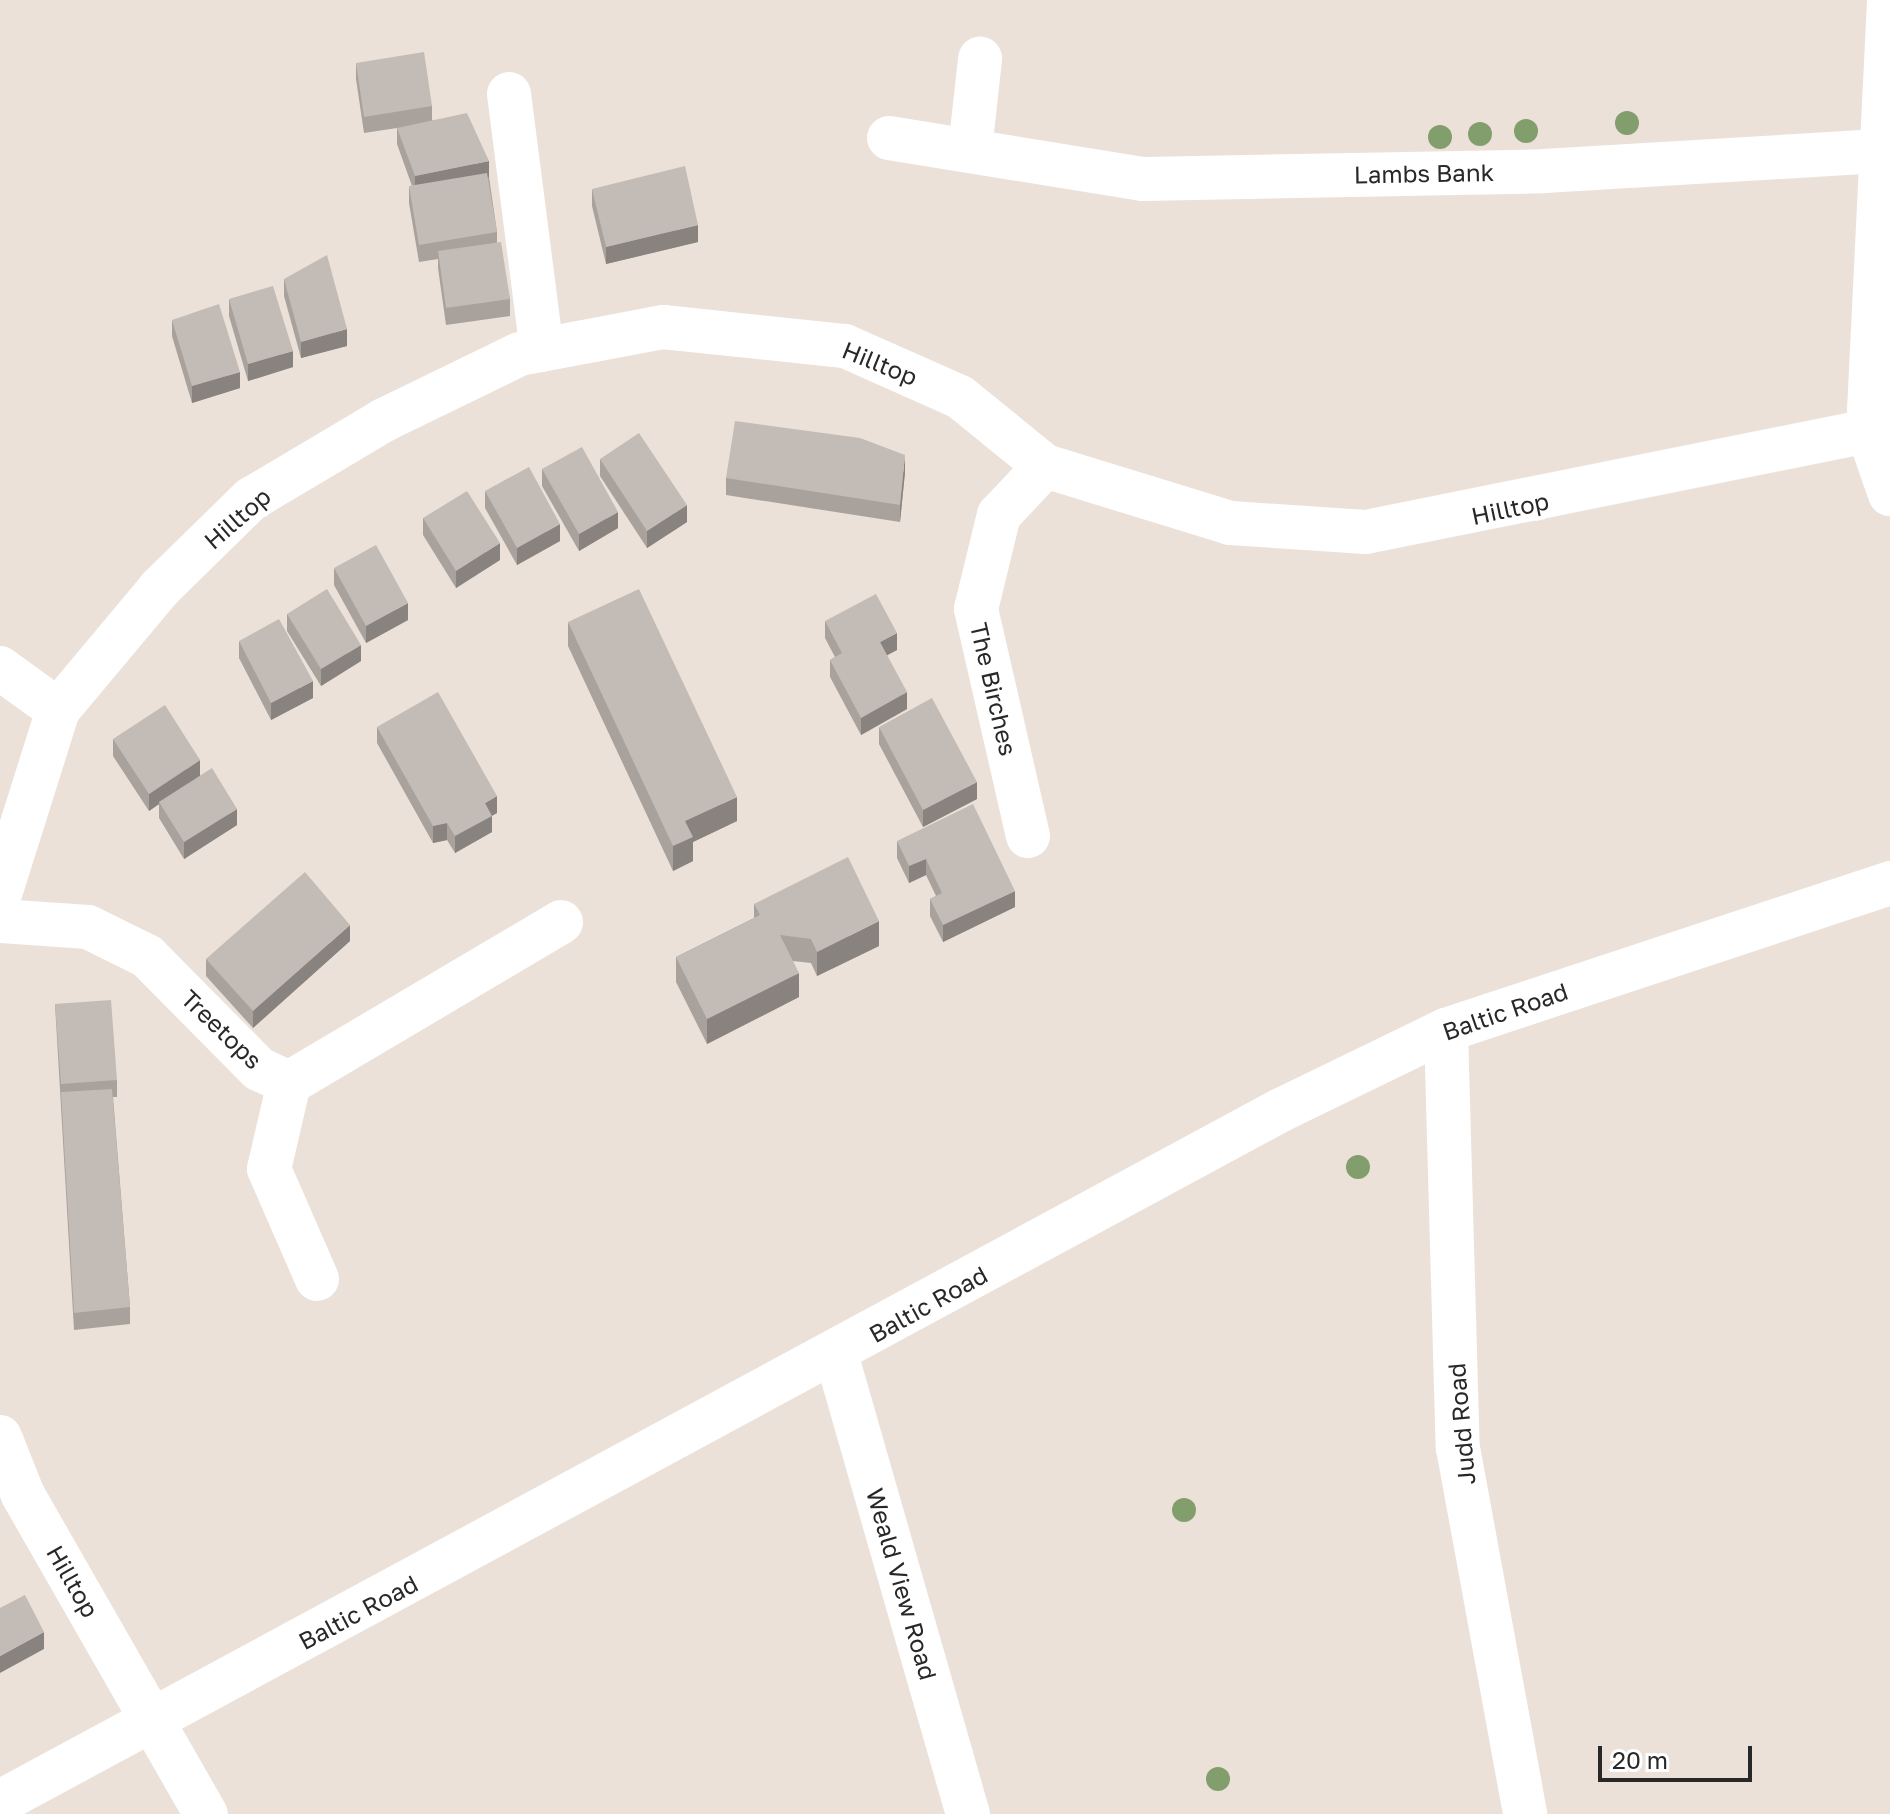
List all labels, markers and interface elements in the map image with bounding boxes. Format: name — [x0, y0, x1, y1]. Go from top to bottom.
street label: Lambs Bank — [1354, 157, 1494, 189]
street label: Hilltop — [838, 335, 922, 391]
street label: Hilltop — [198, 481, 276, 555]
street label: Hilltop — [1469, 486, 1551, 530]
street label: The Birches — [965, 620, 1023, 758]
street label: Baltic Road — [1438, 976, 1572, 1046]
street label: Treetops — [176, 984, 268, 1074]
street label: Baltic Road — [864, 1260, 992, 1348]
street label: Judd Road — [1441, 1362, 1481, 1486]
street label: Weald View Road — [861, 1485, 943, 1683]
street label: Hilltop — [41, 1540, 105, 1622]
street label: Baltic Road — [294, 1569, 422, 1655]
scale bar — [1602, 1730, 1756, 1780]
text: 20 m — [1612, 1745, 1668, 1774]

